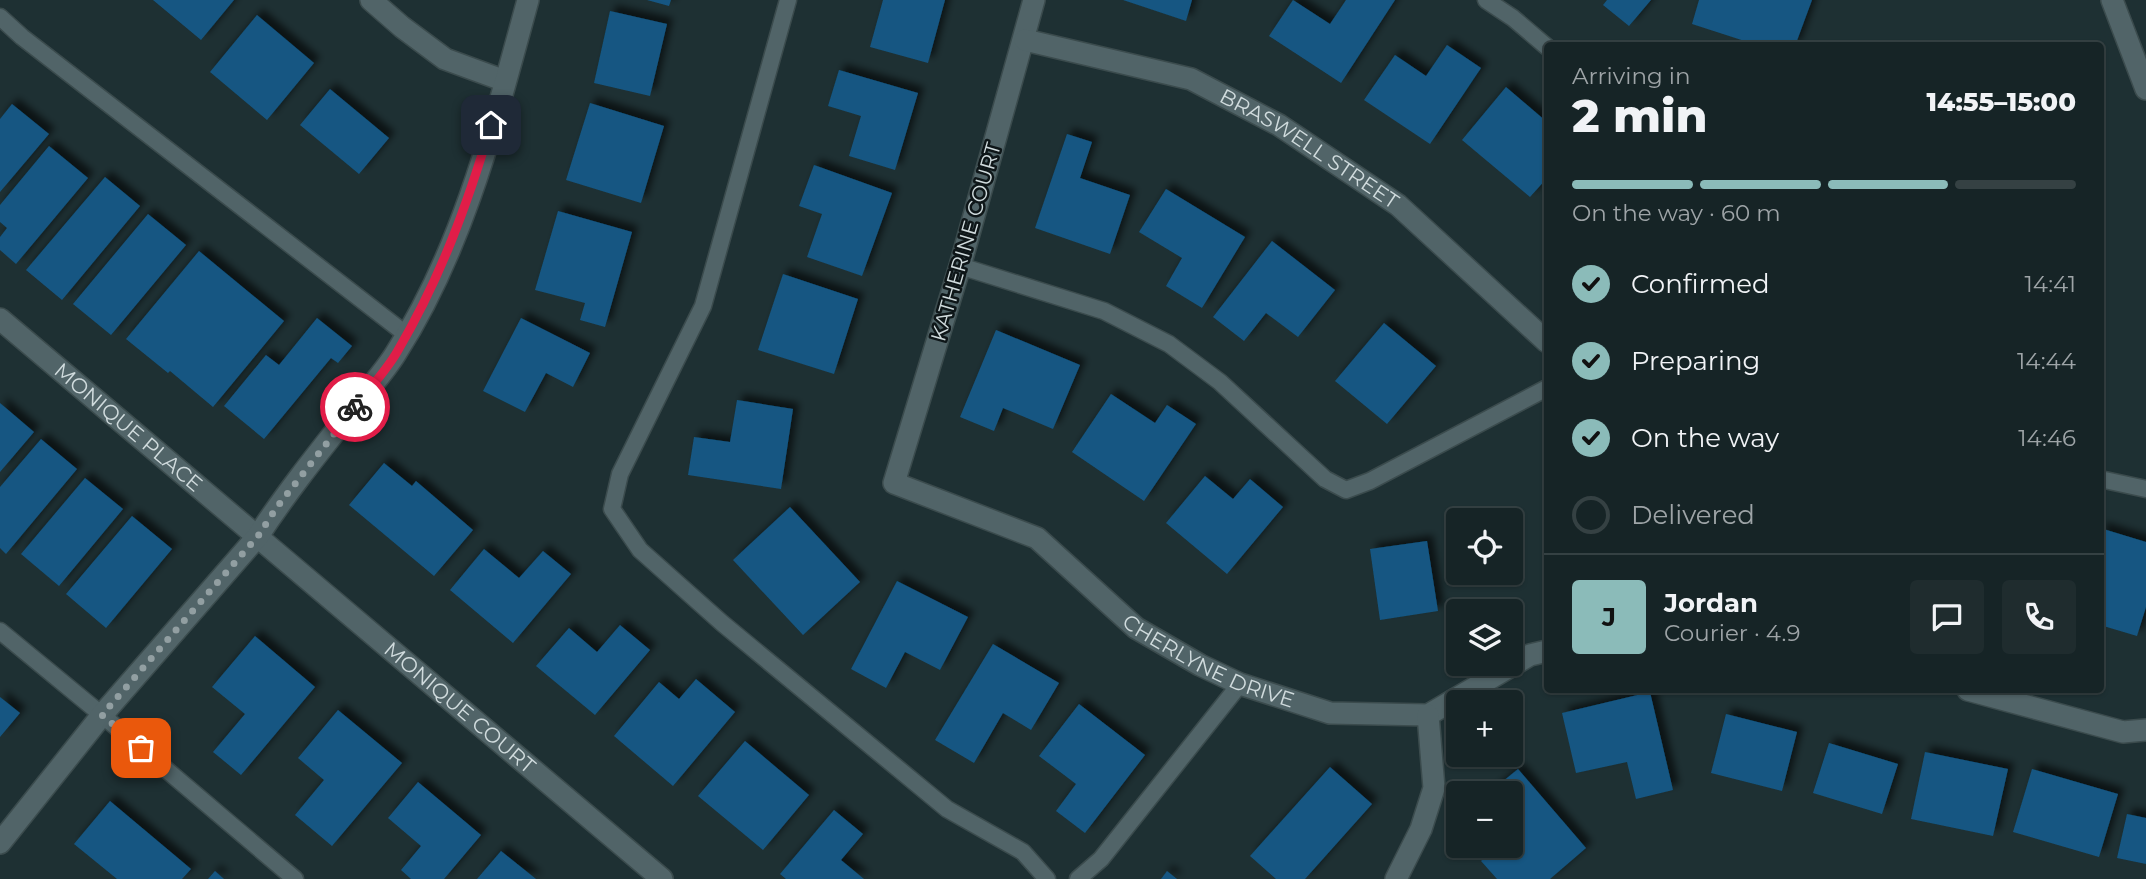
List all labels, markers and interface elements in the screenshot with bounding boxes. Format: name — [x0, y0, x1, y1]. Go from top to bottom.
text: Arriving in — [1572, 62, 1691, 90]
street label: BRASWELL STREET — [1216, 83, 1404, 214]
text: 14:55–15:00 — [1927, 86, 2076, 118]
text: 2 min — [1572, 87, 1707, 144]
pin — [461, 95, 521, 155]
icon: home — [472, 106, 510, 144]
street label: KATHERINE COURT — [925, 140, 1006, 344]
text: On the way · 60 m — [1572, 199, 1781, 227]
icon: check — [1572, 265, 1610, 303]
text: Confirmed — [1631, 268, 1770, 300]
text: 14:41 — [2025, 270, 2076, 298]
icon: check — [1572, 342, 1610, 380]
text: Preparing — [1631, 345, 1760, 377]
text: 14:44 — [2017, 347, 2076, 375]
street label: MONIQUE PLACE — [50, 358, 208, 497]
courier — [320, 372, 390, 442]
icon: bike — [336, 388, 374, 426]
icon: check — [1572, 419, 1610, 457]
text: On the way — [1631, 422, 1779, 454]
text: 14:46 — [2018, 424, 2076, 452]
text: Delivered — [1631, 499, 1755, 531]
map controls — [1446, 508, 1523, 858]
button: locate — [1446, 508, 1523, 585]
button: chat — [1910, 580, 1984, 654]
button: phone — [2002, 580, 2076, 654]
text: Jordan — [1664, 587, 1758, 619]
button: layers — [1446, 599, 1523, 676]
text: J — [1602, 601, 1616, 633]
street label: CHERLYNE DRIVE — [1117, 609, 1298, 713]
text: Courier · 4.9 — [1664, 619, 1800, 647]
street label: MONIQUE COURT — [379, 636, 541, 778]
button: + — [1446, 690, 1523, 767]
pin — [111, 718, 171, 778]
icon: bag — [122, 729, 160, 767]
button: − — [1446, 781, 1523, 858]

